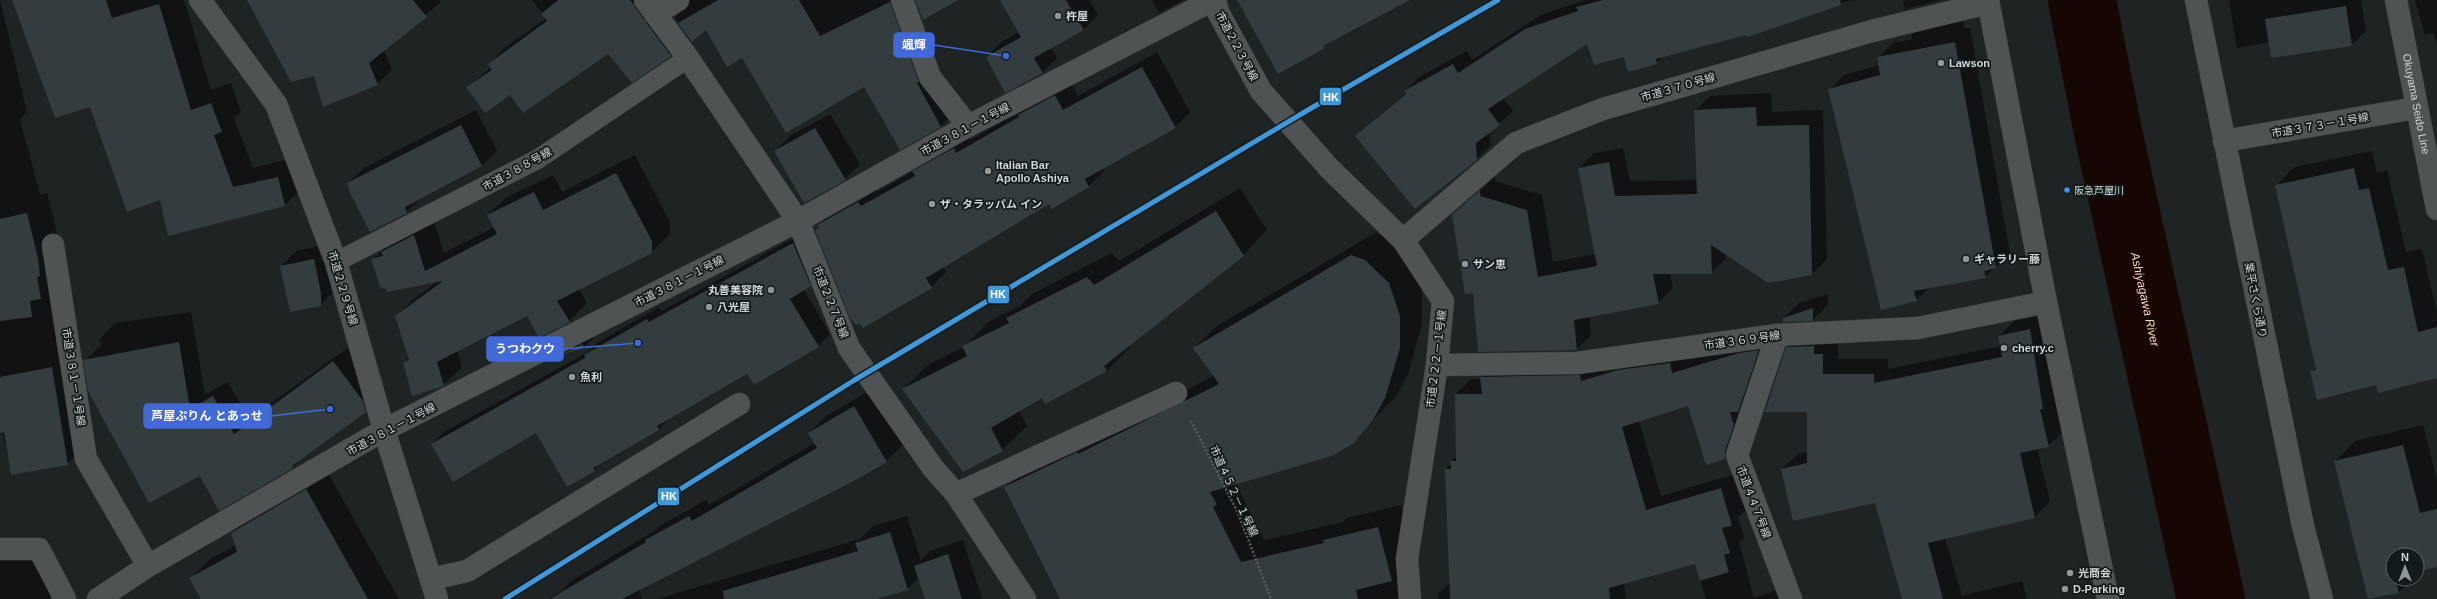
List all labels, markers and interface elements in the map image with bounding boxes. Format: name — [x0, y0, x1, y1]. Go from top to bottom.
street label: 市道２２３号線 — [1214, 9, 1260, 83]
place label: 杵屋 — [1066, 10, 1088, 22]
marker: 杵屋 — [1053, 11, 1063, 21]
callout: 颯輝 — [894, 33, 934, 57]
text: 颯輝 — [902, 38, 926, 52]
street label: Okuyama Seido Line — [2401, 53, 2432, 155]
place label: Lawson — [1949, 57, 1990, 69]
marker: Lawson — [1936, 58, 1946, 68]
street label: 市道３７０号線 — [1639, 71, 1717, 103]
line badge: HK — [1319, 87, 1342, 106]
text: HK — [1323, 91, 1339, 103]
street label: 市道３８１－１号線 — [918, 100, 1012, 158]
street label: 市道３７３－１号線 — [2270, 110, 2370, 140]
street label: 市道３８８号線 — [480, 145, 554, 193]
place label: Italian Bar Apollo Ashiya — [996, 159, 1070, 184]
marker: Italian Bar Apollo Ashiya — [983, 166, 993, 176]
marker: 阪急芦屋川 — [2062, 185, 2072, 195]
place label: 阪急芦屋川 — [2074, 185, 2124, 196]
place label: ザ・タラッパム イン — [940, 198, 1042, 210]
marker: ザ・タラッパム イン — [927, 199, 937, 209]
street label: 市道２２９号線 — [326, 249, 360, 327]
water label: Ashiyagawa River — [2128, 250, 2162, 349]
street label: 市道３８１－１号線 — [632, 253, 726, 309]
place label: ギャラリー藤 — [1974, 253, 2040, 265]
marker: ギャラリー藤 — [1961, 254, 1971, 264]
place label: サン恵 — [1473, 258, 1506, 270]
marker: サン恵 — [1460, 259, 1470, 269]
street label: 業平さくら通り — [2243, 261, 2269, 339]
street label: 市道２２７号線 — [811, 264, 851, 340]
place label: 丸善美容院 — [708, 284, 763, 296]
marker: 丸善美容院 — [766, 285, 776, 295]
line badge: HK — [987, 285, 1010, 304]
text: HK — [990, 288, 1006, 300]
place label: 八光屋 — [717, 301, 750, 313]
marker: 八光屋 — [704, 302, 714, 312]
street label: 市道２２２－１号線 — [1424, 309, 1448, 409]
street label: 市道３８１－１号線 — [60, 327, 88, 427]
street label: 市道３６９号線 — [1703, 329, 1781, 351]
callout: うつわクウ — [487, 337, 563, 361]
text: うつわクウ — [495, 342, 555, 356]
place label: cherry.c — [2012, 342, 2054, 354]
marker: cherry.c — [1999, 343, 2009, 353]
place label: 魚利 — [580, 371, 602, 383]
marker: 魚利 — [567, 372, 577, 382]
street label: 市道３８１－１号線 — [344, 400, 438, 458]
callout: 芦屋ぷりん とあっせ — [144, 404, 271, 428]
text: 芦屋ぷりん とあっせ — [151, 409, 263, 423]
street label: 市道４５２－１号線 — [1208, 444, 1260, 538]
street label: 市道４４７号線 — [1735, 464, 1773, 540]
line badge: HK — [657, 487, 680, 506]
text: HK — [661, 490, 677, 502]
north arrow — [2385, 547, 2425, 587]
text: N — [2401, 551, 2409, 563]
place label: 光商会 — [2078, 567, 2111, 579]
marker: 光商会 — [2065, 568, 2075, 578]
place label: D-Parking — [2073, 583, 2125, 595]
marker: D-Parking — [2060, 584, 2070, 594]

